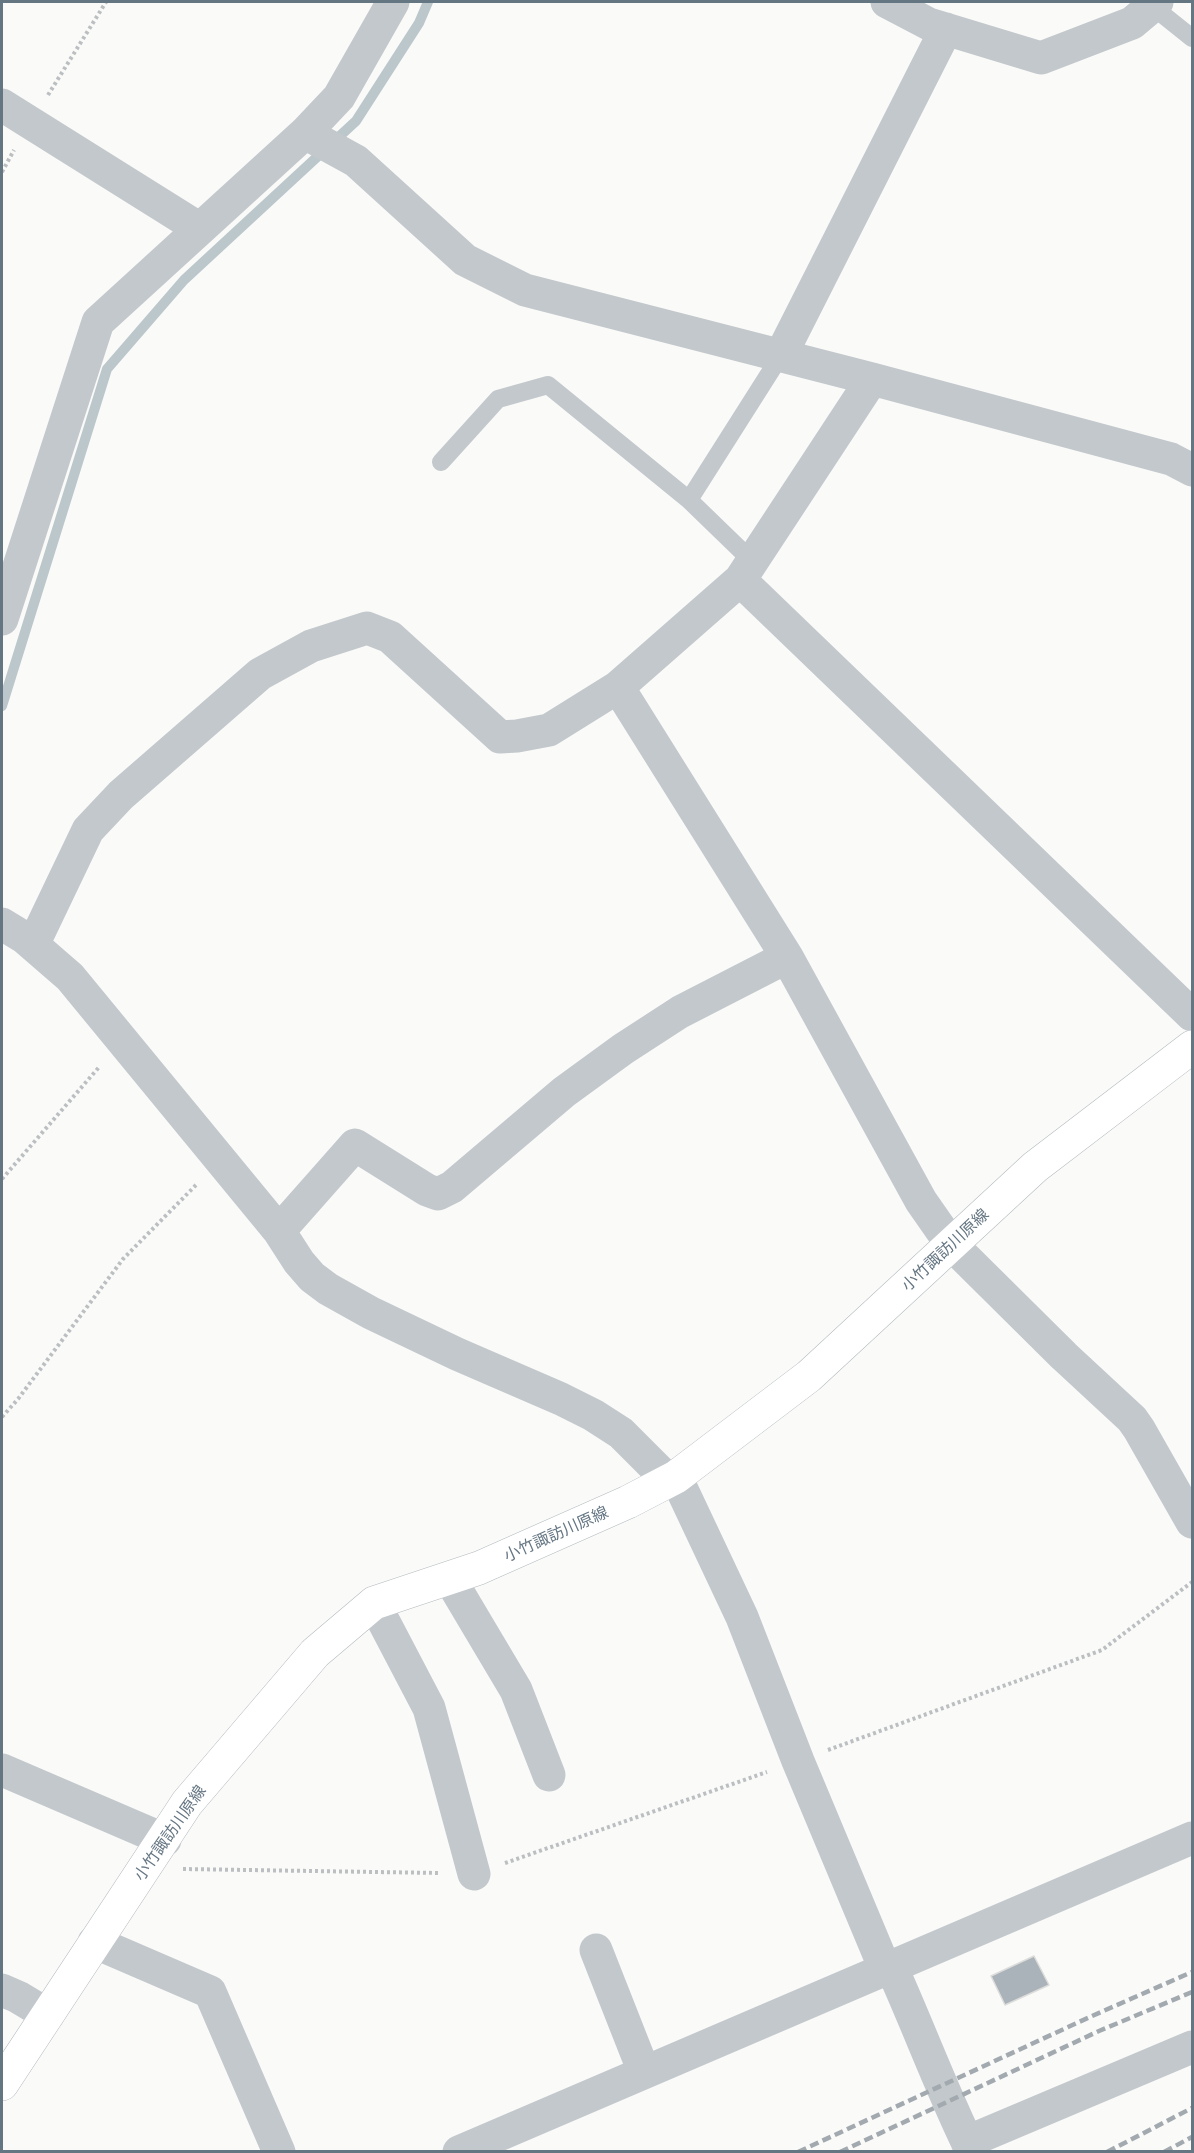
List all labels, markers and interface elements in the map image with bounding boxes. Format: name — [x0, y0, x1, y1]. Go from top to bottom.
street label: 小竹諏訪川原線 — [897, 1205, 993, 1295]
street label: 小竹諏訪川原線 — [501, 1502, 611, 1566]
street label: 小竹諏訪川原線 — [130, 1782, 210, 1884]

